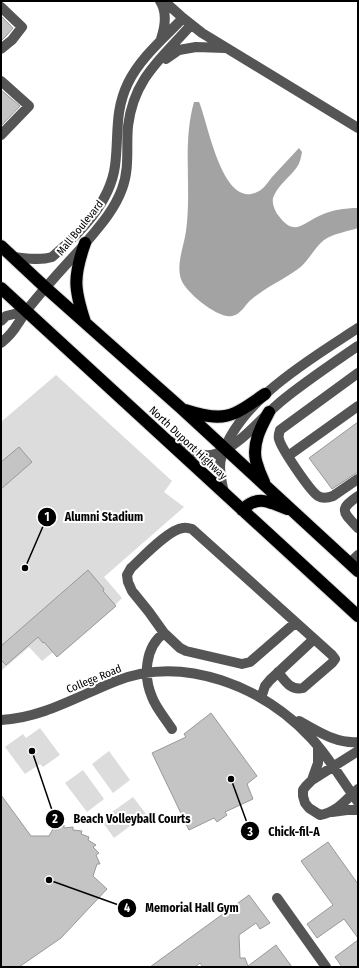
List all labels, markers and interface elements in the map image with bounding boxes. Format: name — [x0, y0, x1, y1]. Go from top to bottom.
street label: Mall Boulevard — [54, 198, 106, 258]
street label: North Dupont Highway — [146, 404, 230, 482]
callout: Alumni Stadium — [37, 505, 151, 529]
text: 1 — [44, 510, 50, 524]
text: Alumni Stadium — [64, 510, 143, 524]
street label: College Road — [65, 662, 123, 696]
callout: Beach Volleyball Courts — [45, 807, 198, 831]
text: 2 — [51, 812, 58, 826]
text: Beach Volleyball Courts — [73, 812, 191, 826]
callout: Chick-fil-A — [240, 819, 328, 843]
text: 3 — [246, 825, 253, 839]
text: Chick-fil-A — [268, 825, 320, 839]
callout: Memorial Hall Gym — [117, 896, 247, 920]
text: 4 — [124, 901, 130, 915]
text: Memorial Hall Gym — [145, 901, 239, 915]

